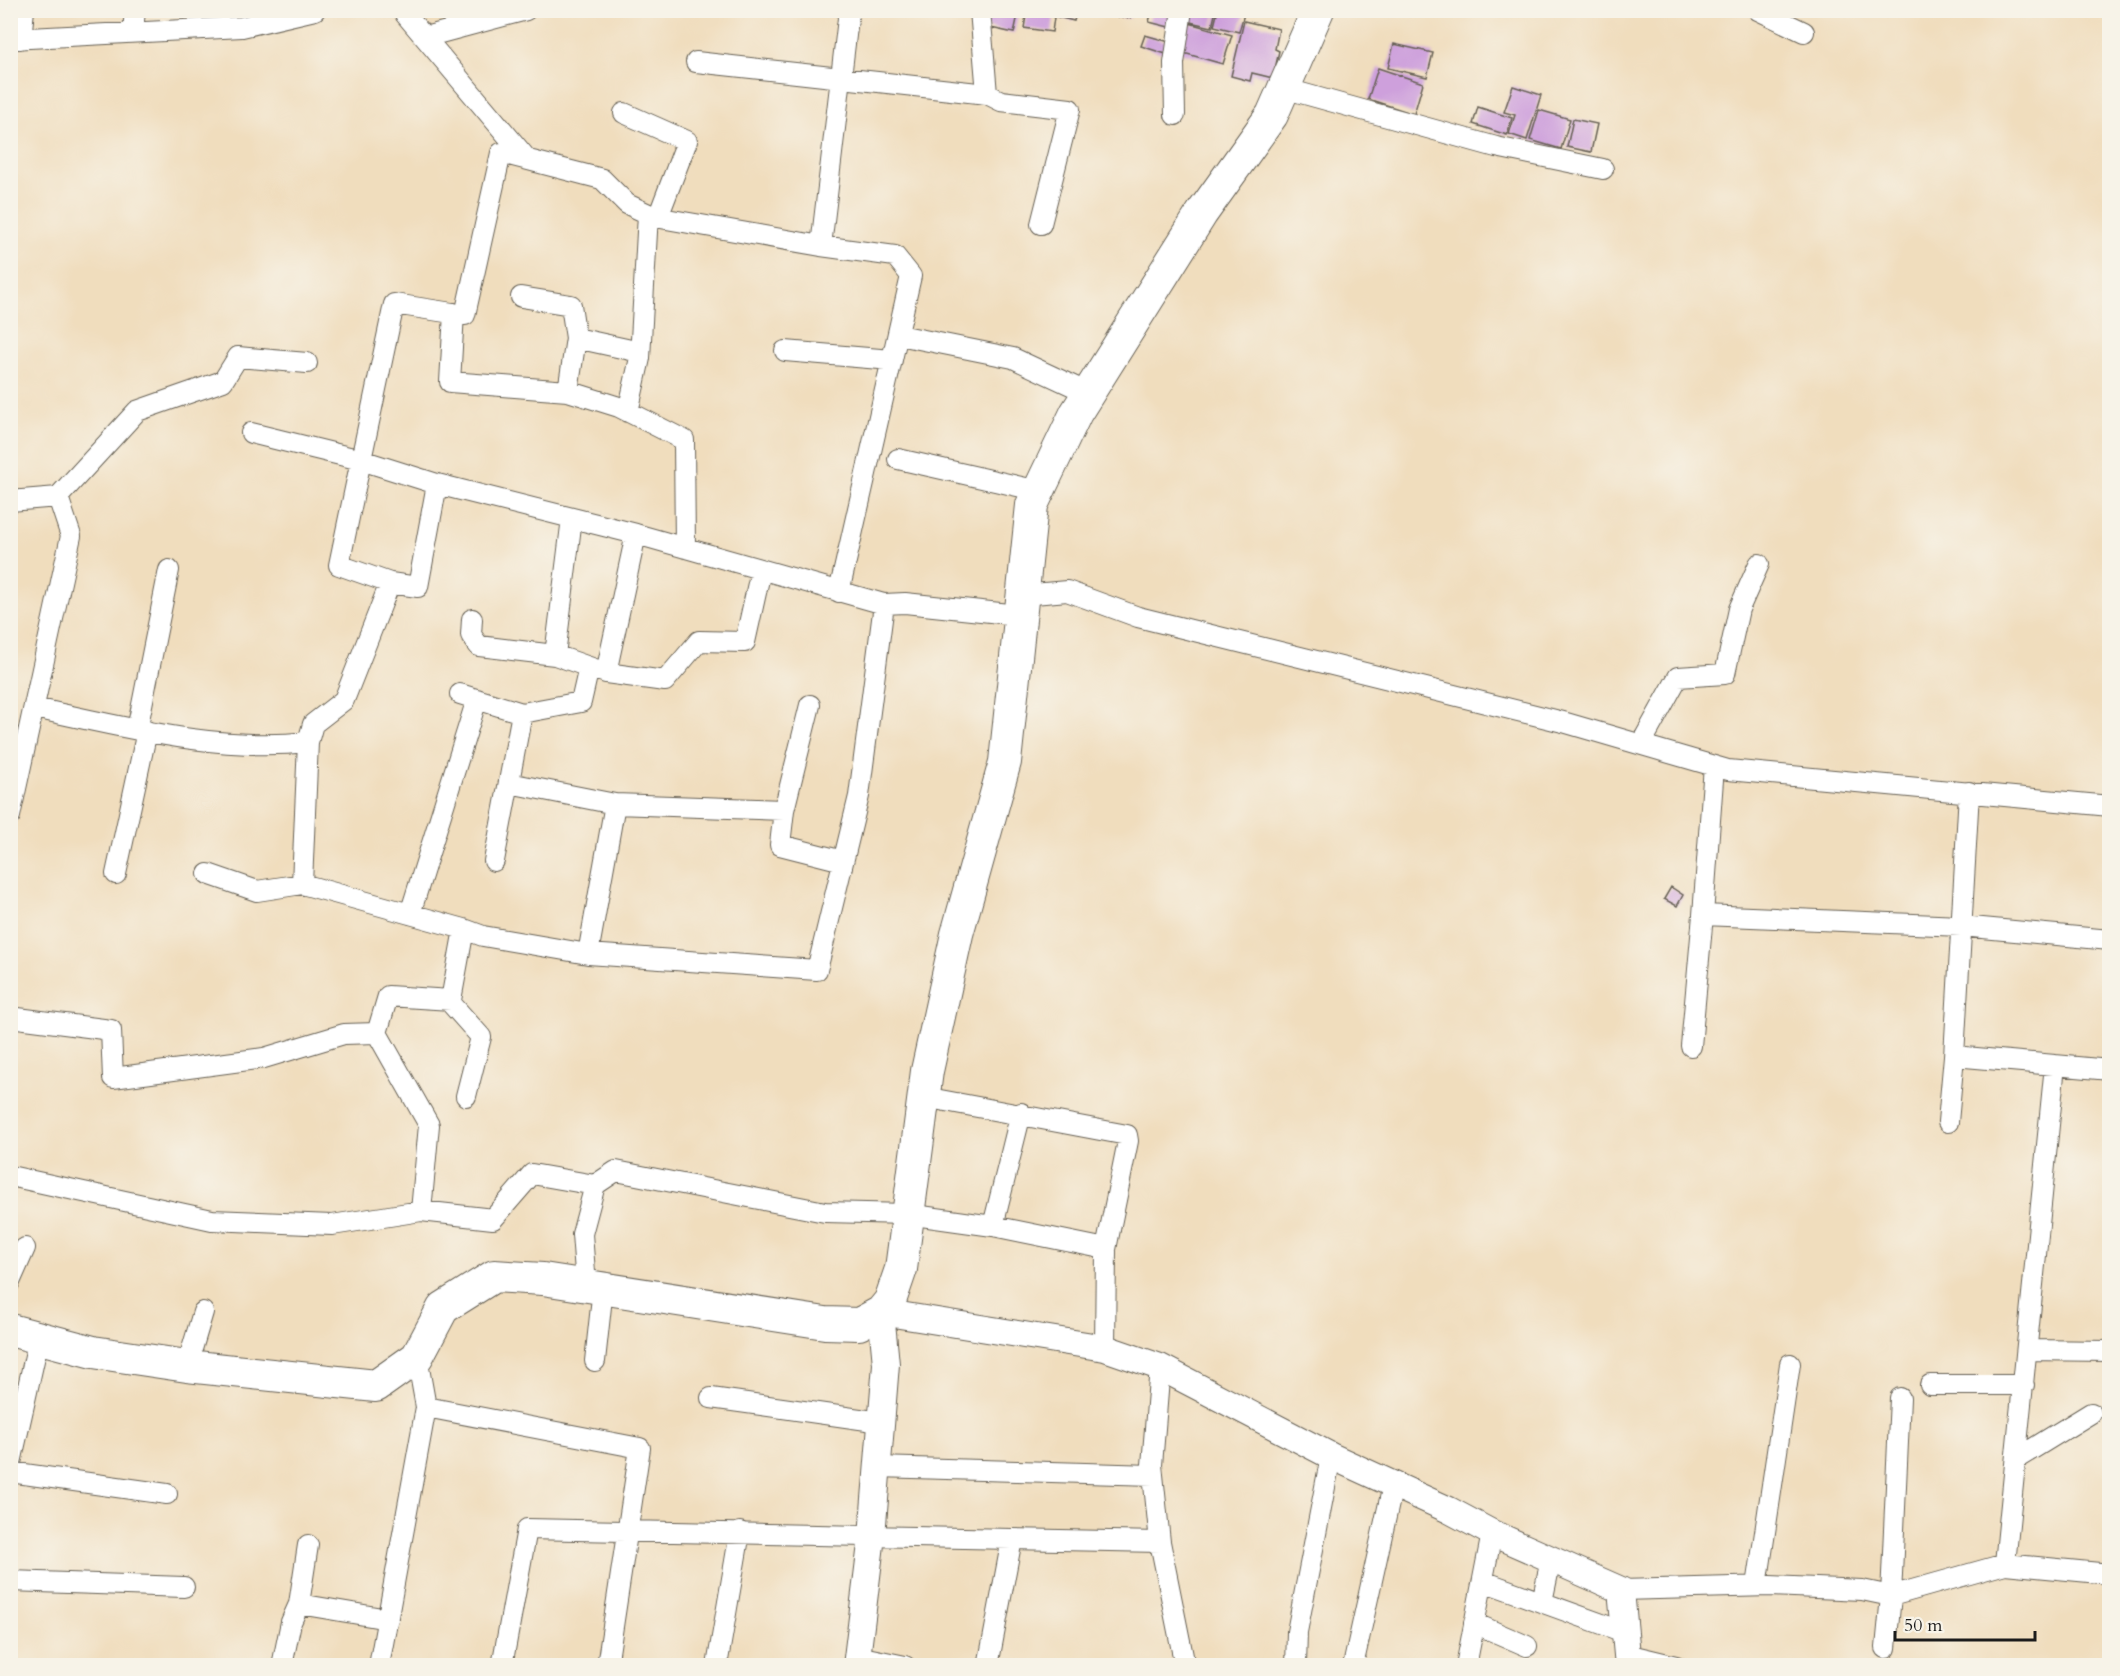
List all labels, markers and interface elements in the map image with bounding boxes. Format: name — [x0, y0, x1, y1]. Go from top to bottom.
scale bar — [1895, 1604, 2034, 1642]
text: 50 m — [1904, 1613, 1943, 1638]

